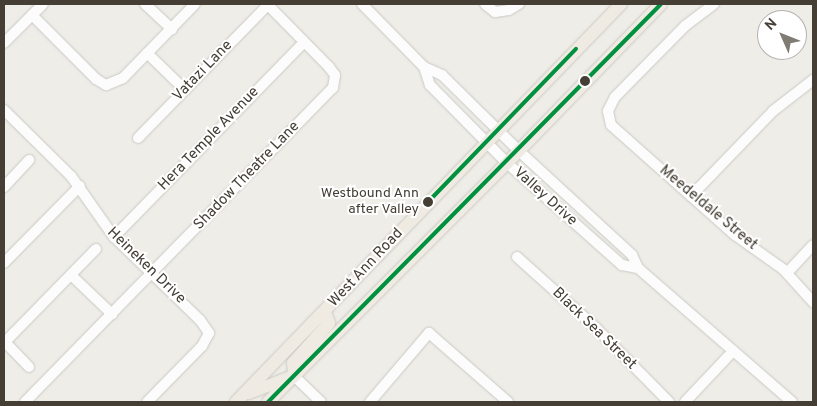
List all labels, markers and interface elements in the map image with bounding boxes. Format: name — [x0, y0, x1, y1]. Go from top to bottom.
north arrow — [757, 10, 807, 60]
text: N — [762, 15, 781, 34]
street label: Vatazi Lane — [169, 37, 237, 105]
unlabelled marker — [580, 76, 590, 86]
street label: Hera Temple Avenue — [154, 83, 264, 195]
street label: Shadow Theatre Lane — [190, 118, 304, 234]
street label: Meedeldale Street — [655, 162, 761, 254]
street label: Valley Drive — [510, 164, 580, 230]
place label: Westbound Ann after Valley — [320, 186, 419, 218]
marker: Westbound Ann after Valley — [423, 197, 433, 207]
street label: Heineken Drive — [103, 224, 189, 308]
street label: West Ann Road — [325, 225, 407, 311]
street label: Black Sea Street — [548, 284, 640, 374]

